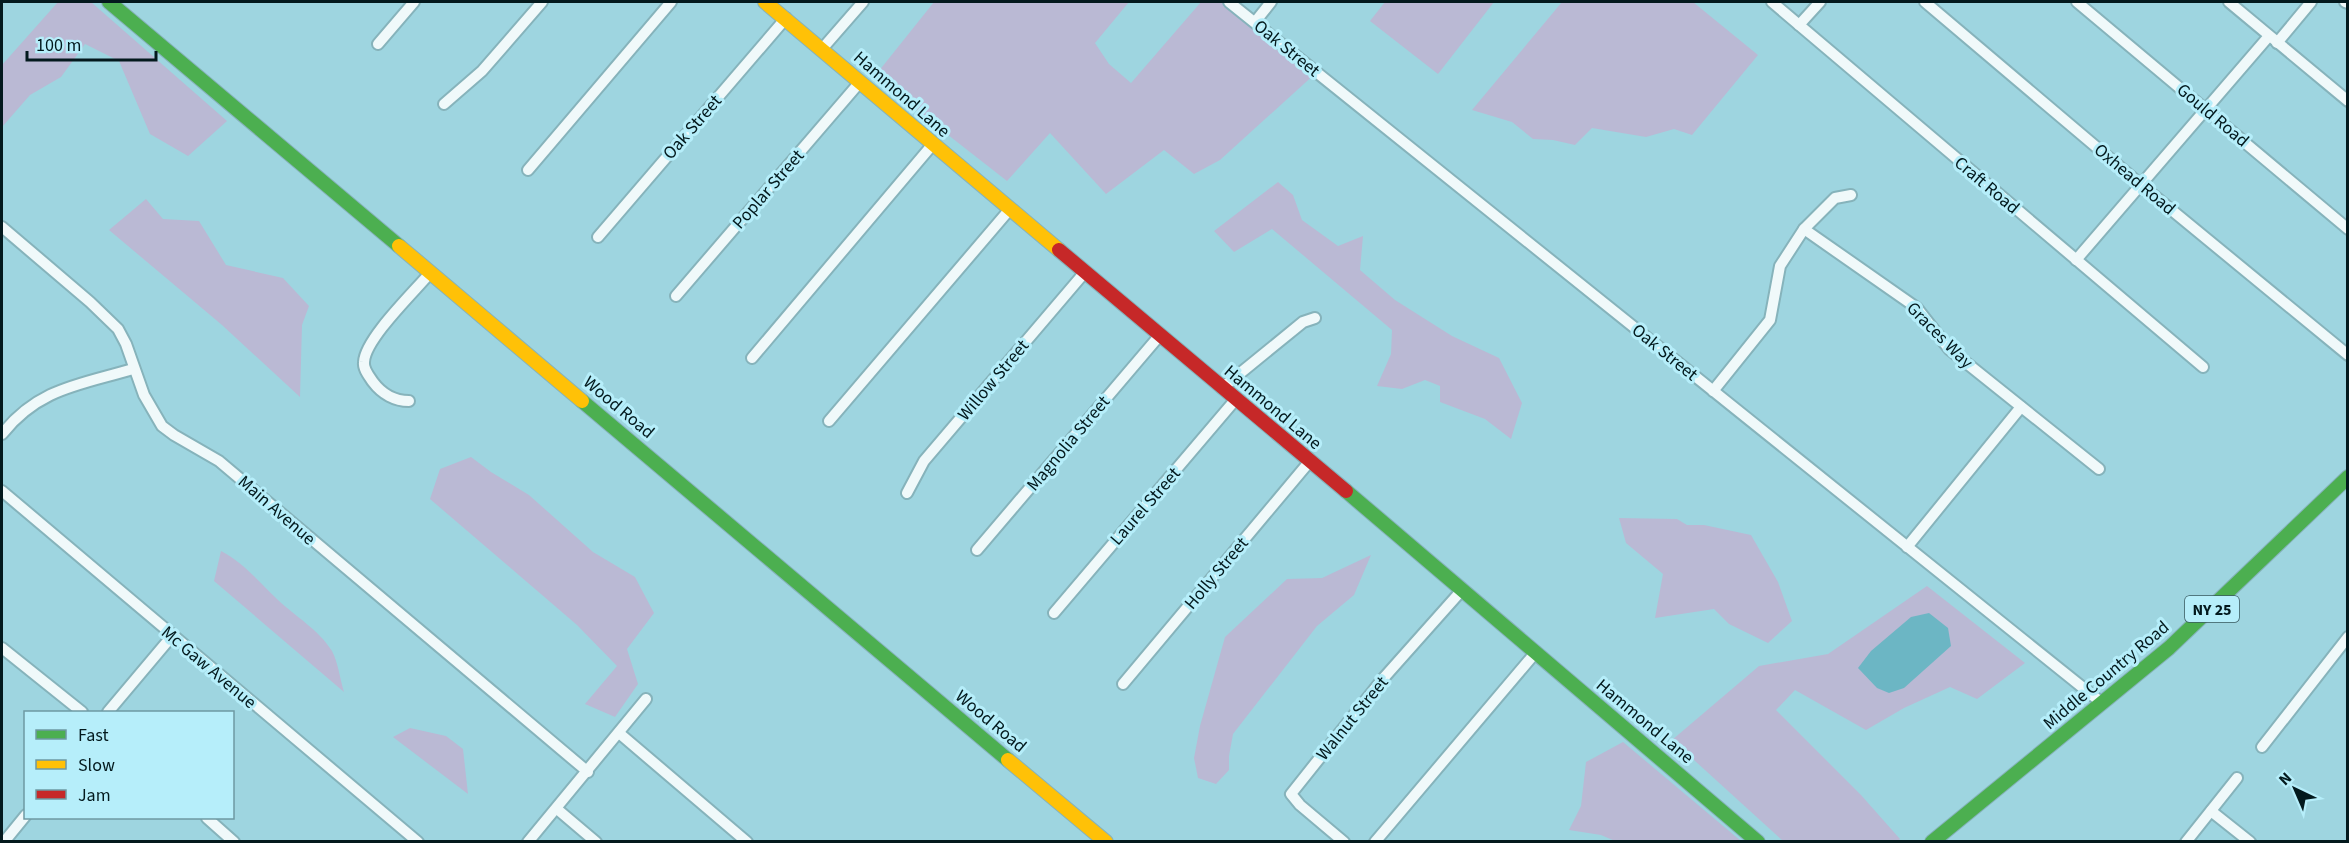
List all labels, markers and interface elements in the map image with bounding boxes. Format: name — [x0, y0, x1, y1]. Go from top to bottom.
street label: Oak Street — [1248, 14, 1325, 83]
scale bar — [27, 24, 156, 62]
text: 100 m — [36, 33, 81, 58]
street label: Hammond Lane — [848, 45, 955, 143]
street label: Gould Road — [2171, 78, 2254, 153]
street label: Oak Street — [657, 89, 728, 165]
street label: Oxhead Road — [2089, 138, 2181, 221]
street label: Poplar Street — [727, 144, 810, 235]
street label: Craft Road — [1949, 151, 2025, 220]
street label: Graces Way — [1901, 296, 1979, 375]
street label: Oak Street — [1626, 318, 1703, 387]
street label: Willow Street — [952, 334, 1035, 426]
street label: Hammond Lane — [1219, 359, 1327, 456]
street label: Wood Road — [578, 370, 660, 445]
street label: Magnolia Street — [1021, 390, 1116, 496]
street label: Laurel Street — [1104, 462, 1186, 551]
street label: Main Avenue — [232, 470, 321, 551]
street label: Holly Street — [1179, 532, 1254, 615]
road number: NY 25 — [2185, 596, 2239, 622]
street label: Middle Country Road — [2038, 615, 2175, 736]
street label: Mc Gaw Avenue — [156, 620, 262, 715]
street label: Walnut Street — [1311, 671, 1394, 766]
street label: Hammond Lane — [1591, 673, 1699, 770]
street label: Wood Road — [950, 684, 1032, 759]
legend — [24, 711, 234, 819]
text: Fast — [78, 723, 109, 748]
text: Slow — [78, 753, 115, 778]
north arrow — [2265, 759, 2325, 819]
text: N — [2274, 767, 2297, 791]
text: Jam — [78, 783, 111, 808]

